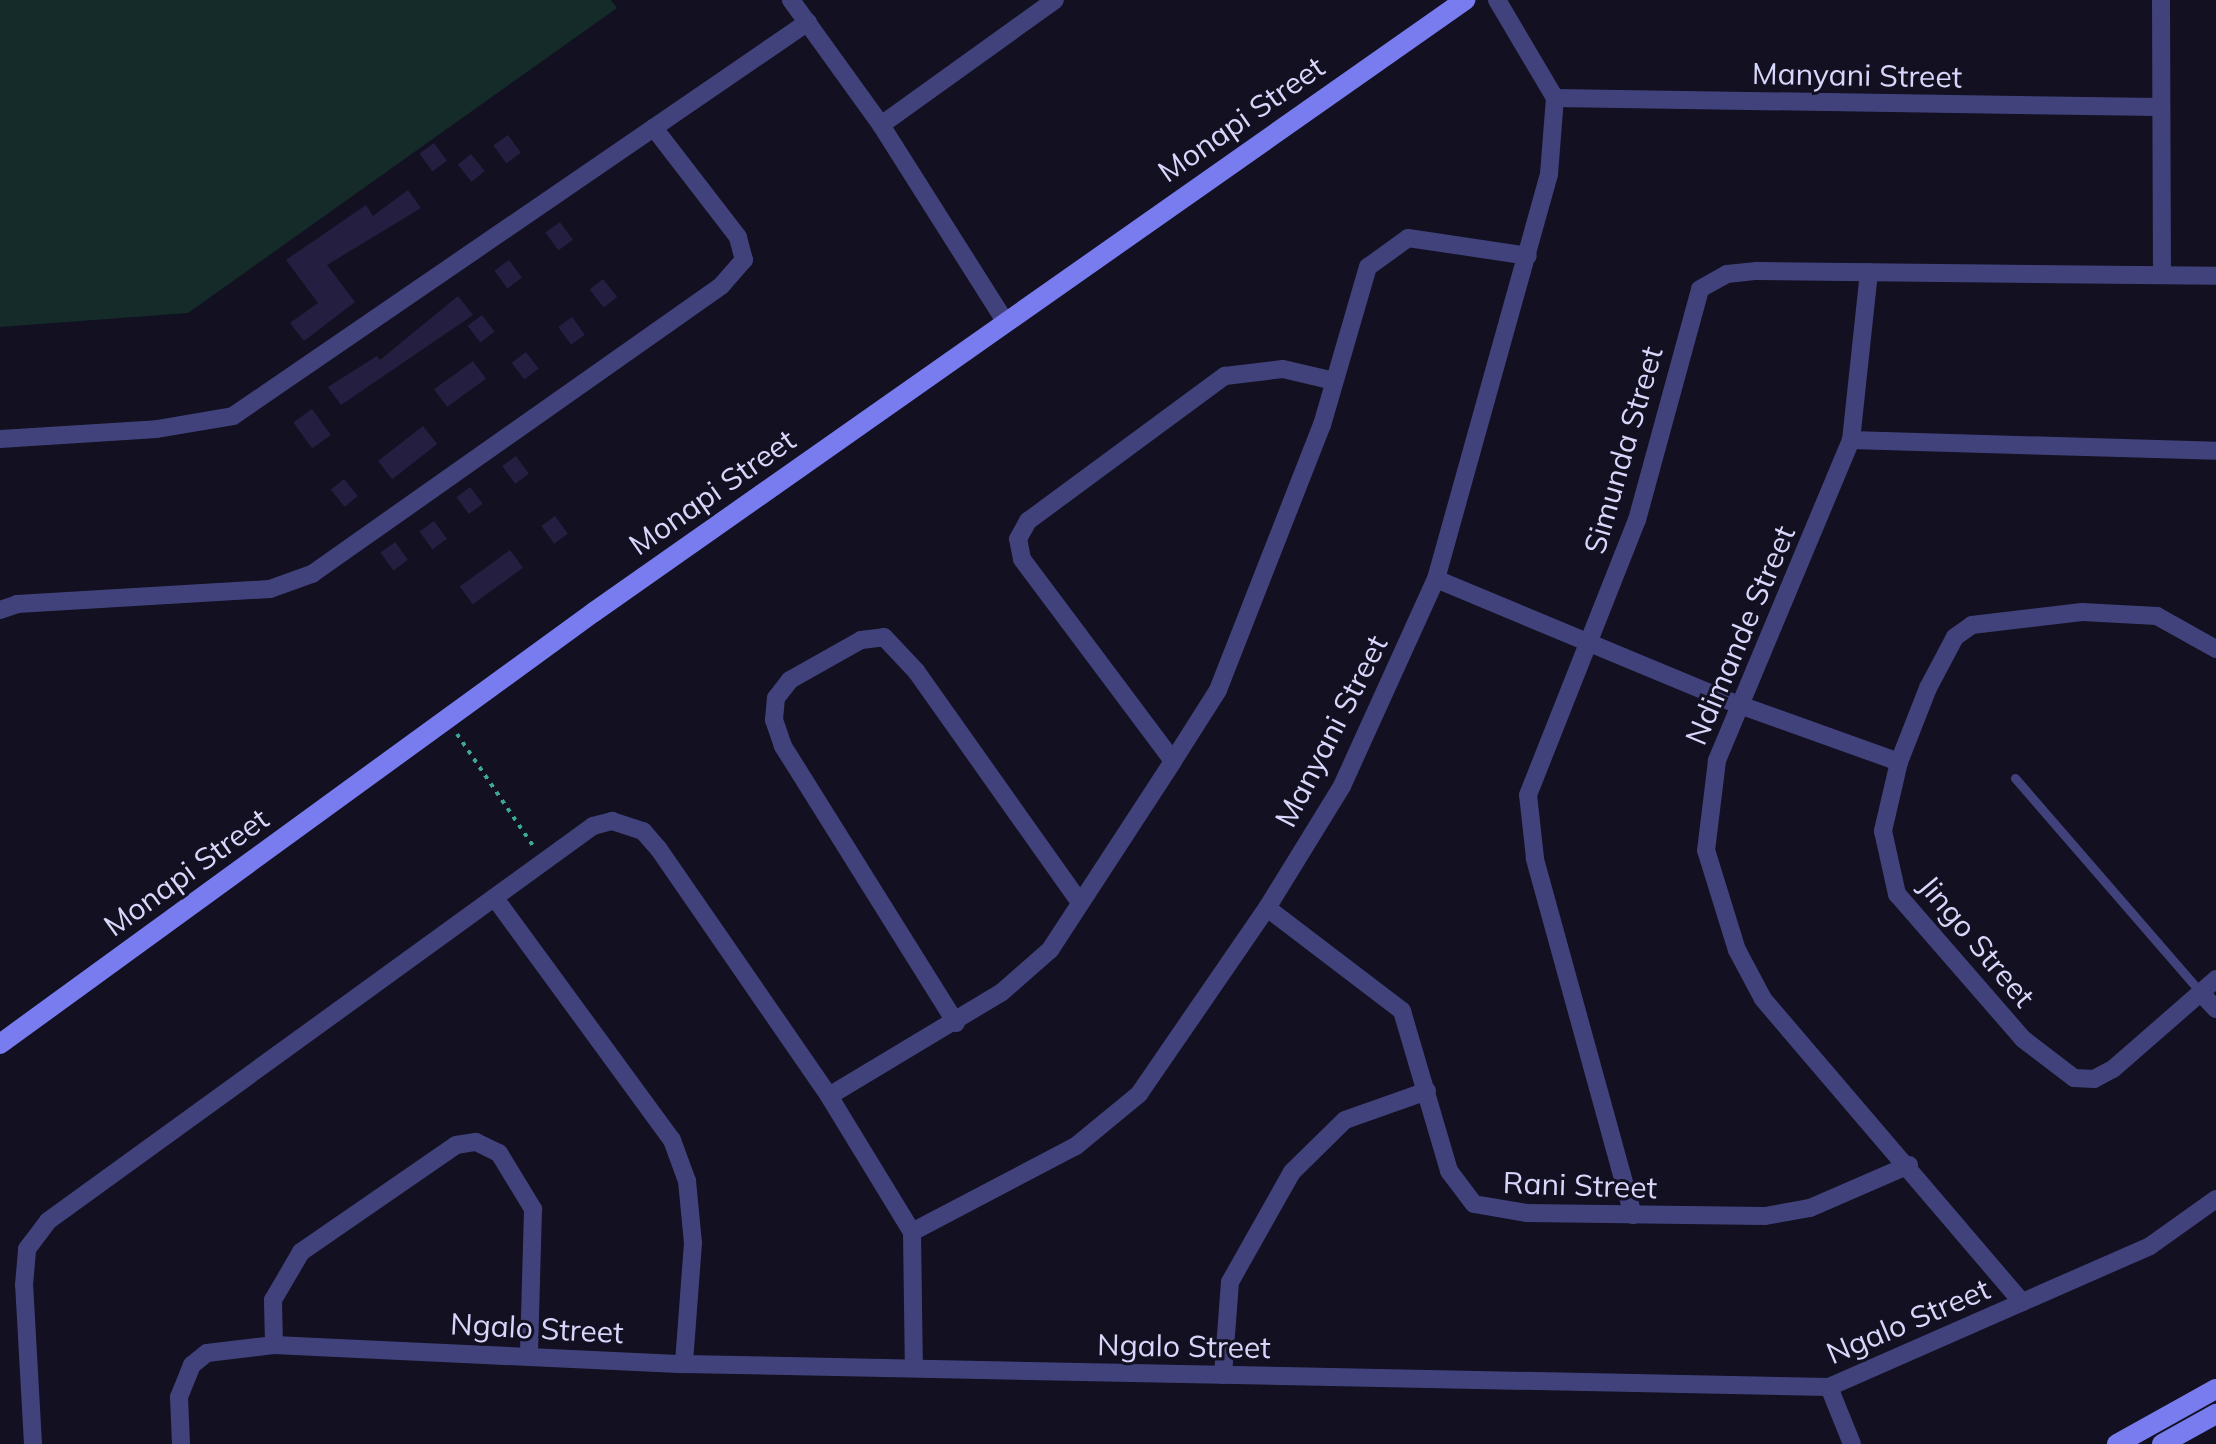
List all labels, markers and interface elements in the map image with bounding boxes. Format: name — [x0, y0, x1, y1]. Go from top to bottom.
street label: Monapi Street — [1151, 49, 1331, 189]
street label: Manyani Street — [1752, 55, 1962, 95]
street label: Simunda Street — [1576, 342, 1670, 558]
street label: Monapi Street — [622, 422, 802, 562]
street label: Ndimande Street — [1678, 520, 1802, 750]
street label: Manyani Street — [1267, 629, 1395, 833]
street label: Monapi Street — [97, 800, 275, 944]
street label: Jingo Street — [1912, 868, 2042, 1014]
street label: Rani Street — [1502, 1164, 1658, 1206]
street label: Ngalo Street — [1821, 1271, 1995, 1371]
street label: Ngalo Street — [449, 1305, 625, 1351]
street label: Ngalo Street — [1097, 1326, 1271, 1366]

